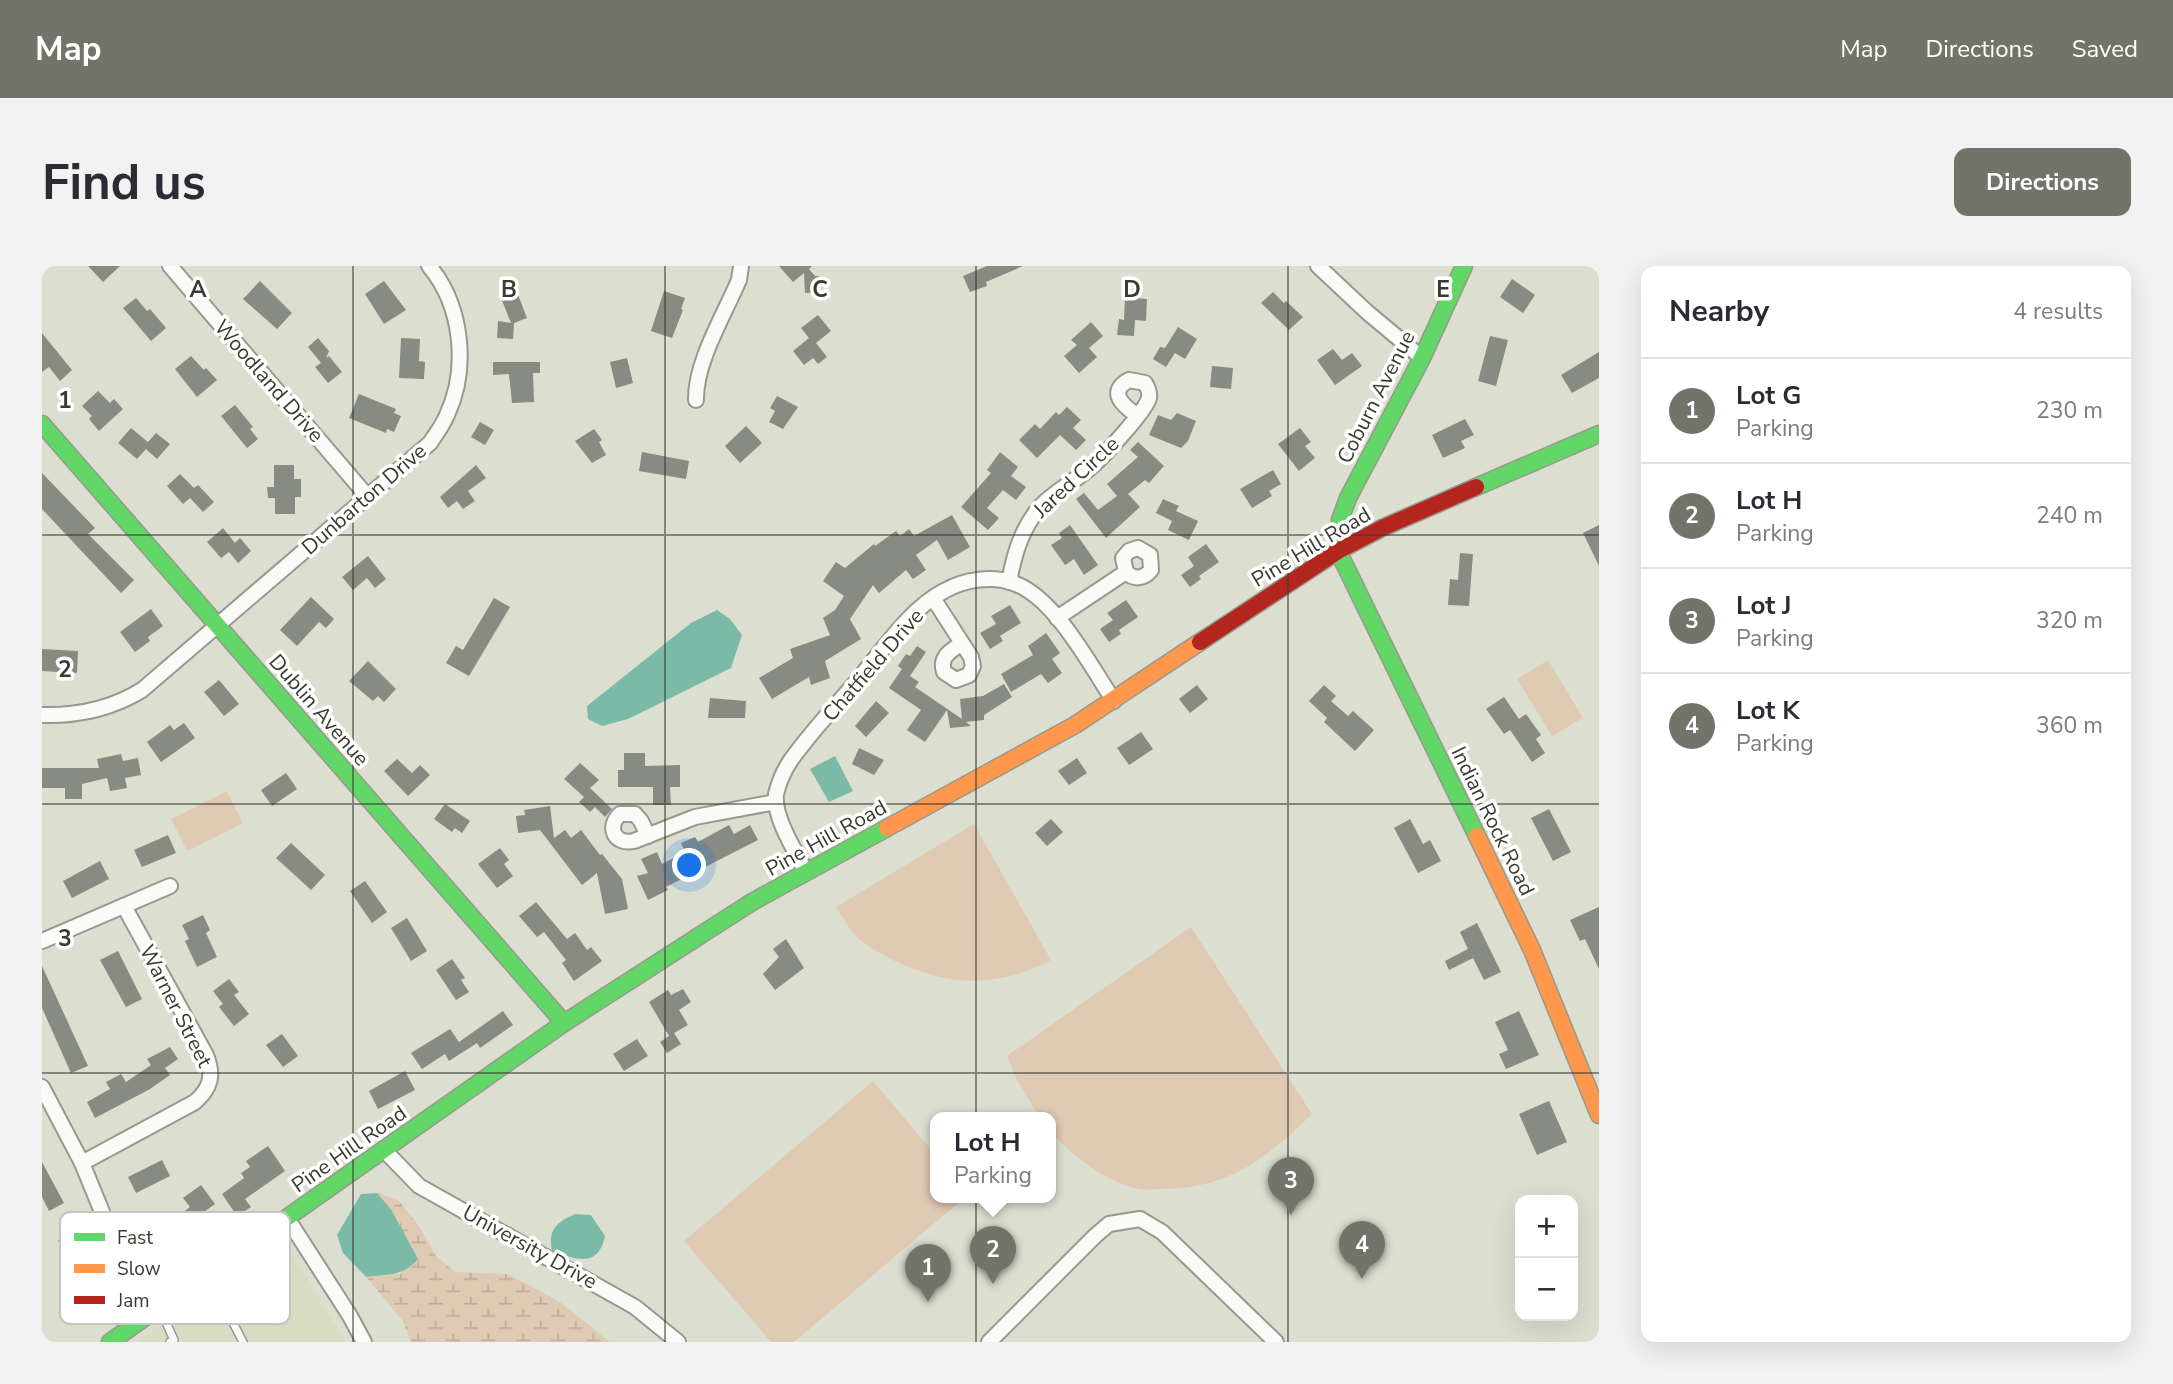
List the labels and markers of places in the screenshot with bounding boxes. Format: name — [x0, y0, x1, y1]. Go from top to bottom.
pin: 3 — [1268, 1157, 1314, 1215]
pin: 4 — [1339, 1221, 1385, 1279]
pin: 2 — [970, 1226, 1016, 1284]
pin: 1 — [905, 1244, 951, 1302]

